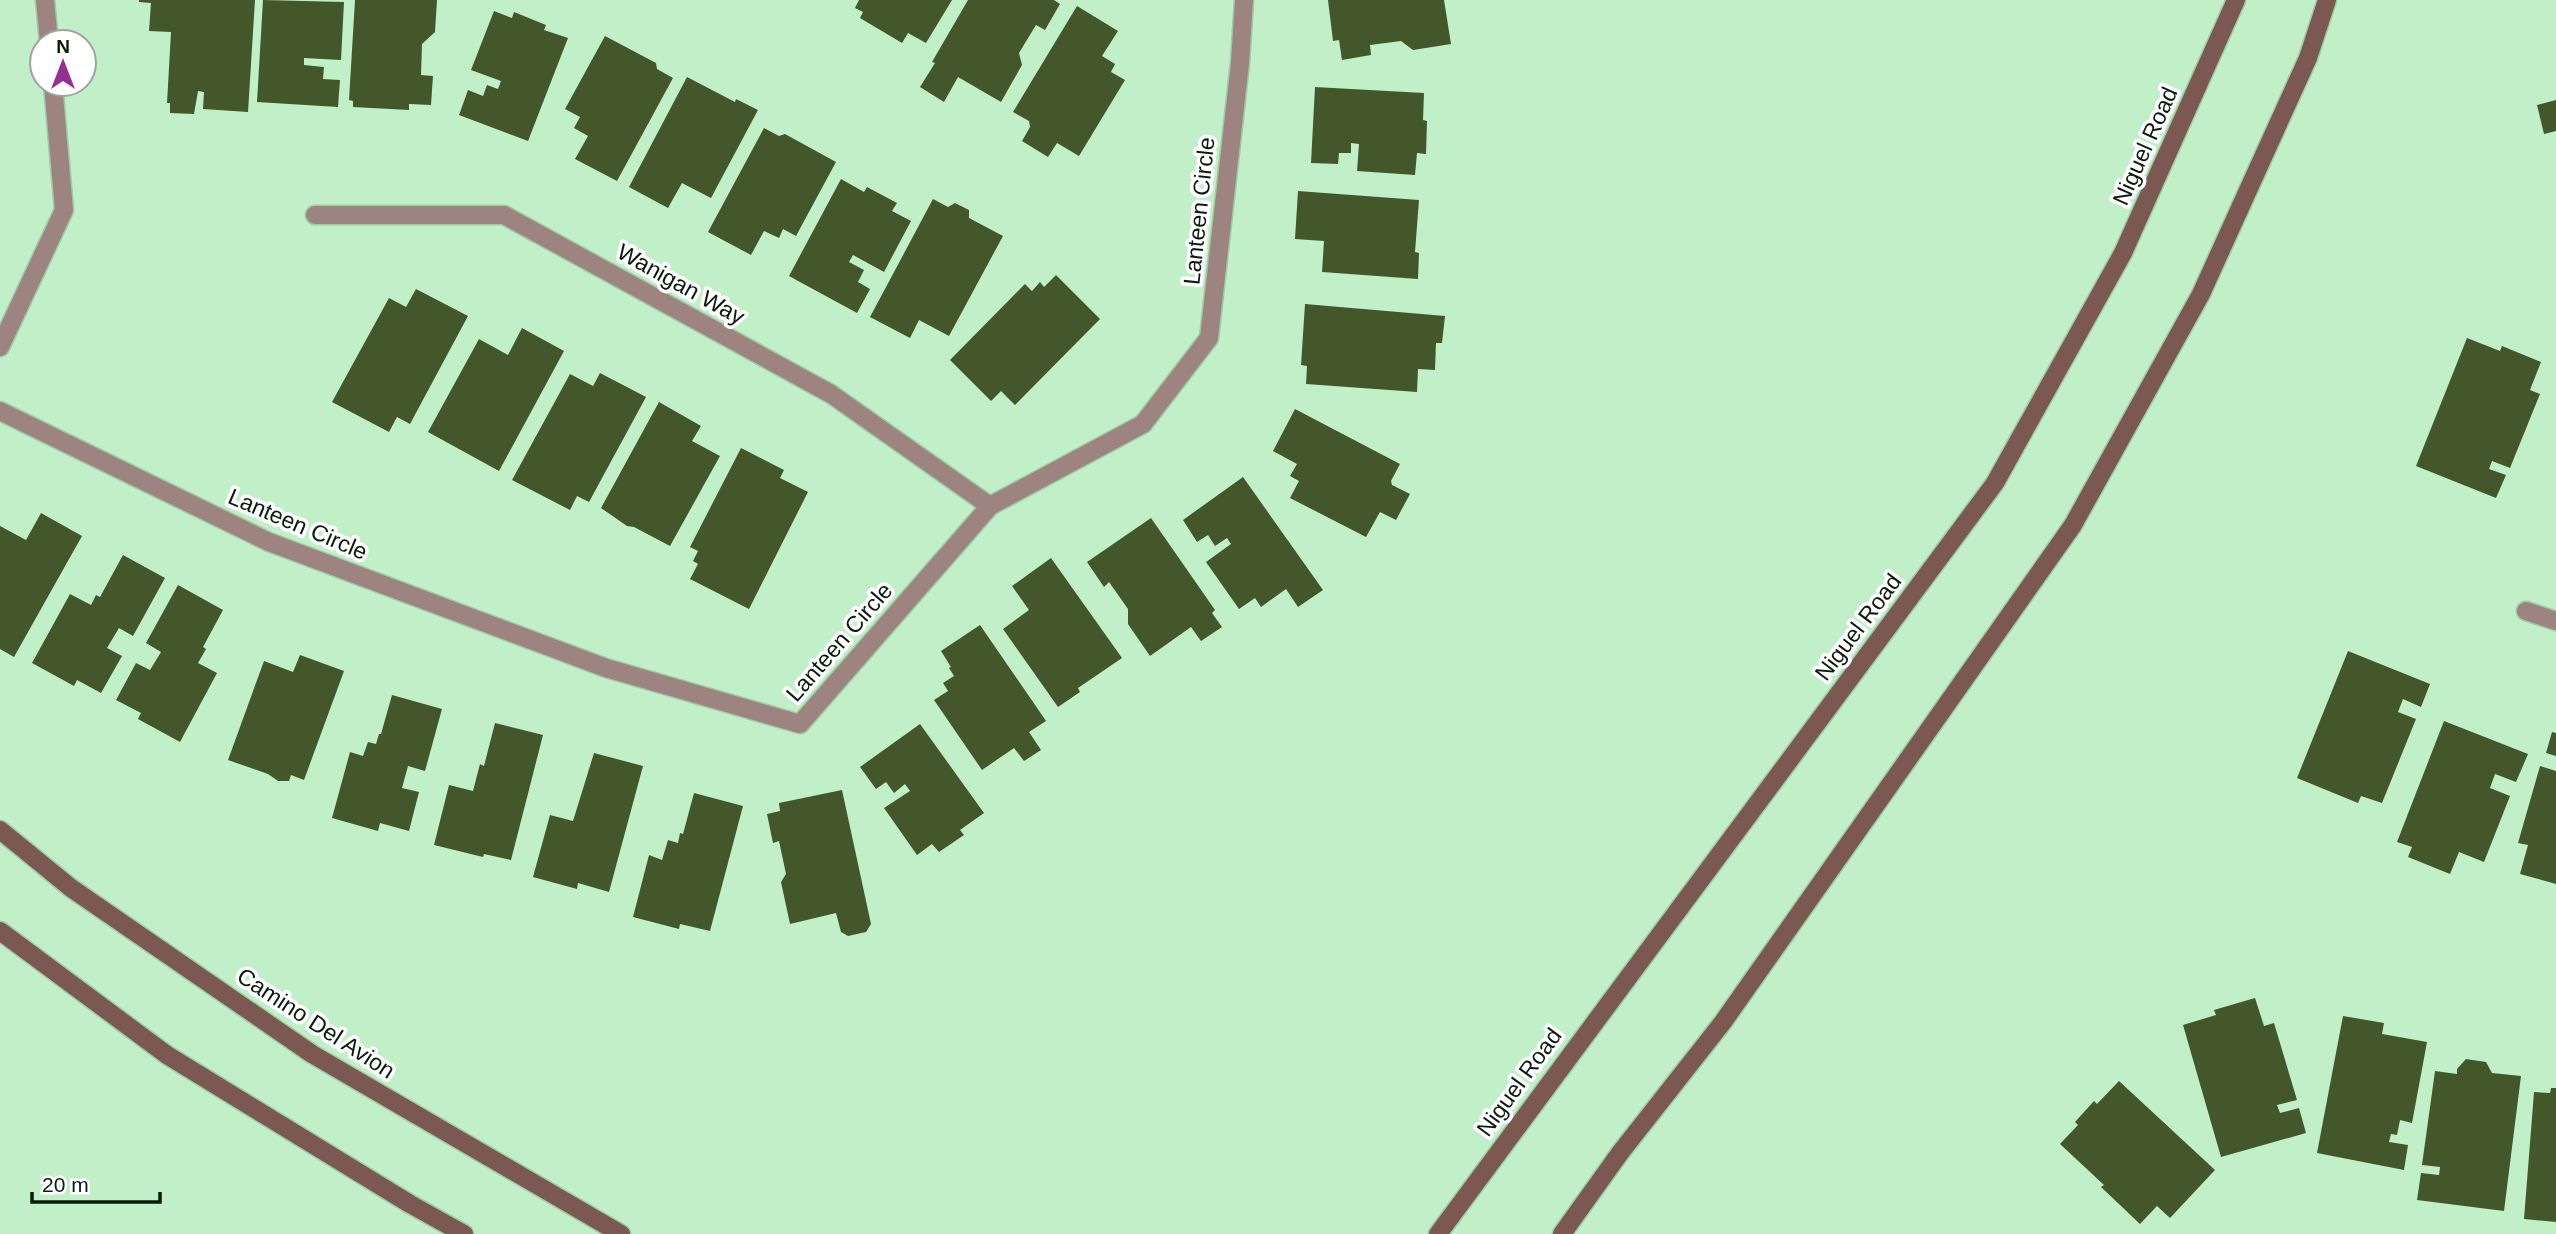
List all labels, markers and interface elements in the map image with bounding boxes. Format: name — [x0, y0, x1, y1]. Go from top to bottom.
north arrow — [28, 28, 98, 98]
text: N — [56, 36, 70, 57]
street label: Niguel Road — [2107, 83, 2183, 209]
street label: Lanteen Circle — [1178, 136, 1220, 286]
street label: Wanigan Way — [613, 238, 750, 330]
street label: Lanteen Circle — [225, 483, 371, 565]
street label: Niguel Road — [1810, 569, 1906, 685]
street label: Lanteen Circle — [781, 578, 897, 706]
street label: Camino Del Avion — [232, 962, 400, 1084]
street label: Niguel Road — [1471, 1023, 1567, 1141]
scale bar — [32, 1160, 159, 1204]
text: 20 m — [42, 1173, 89, 1196]

